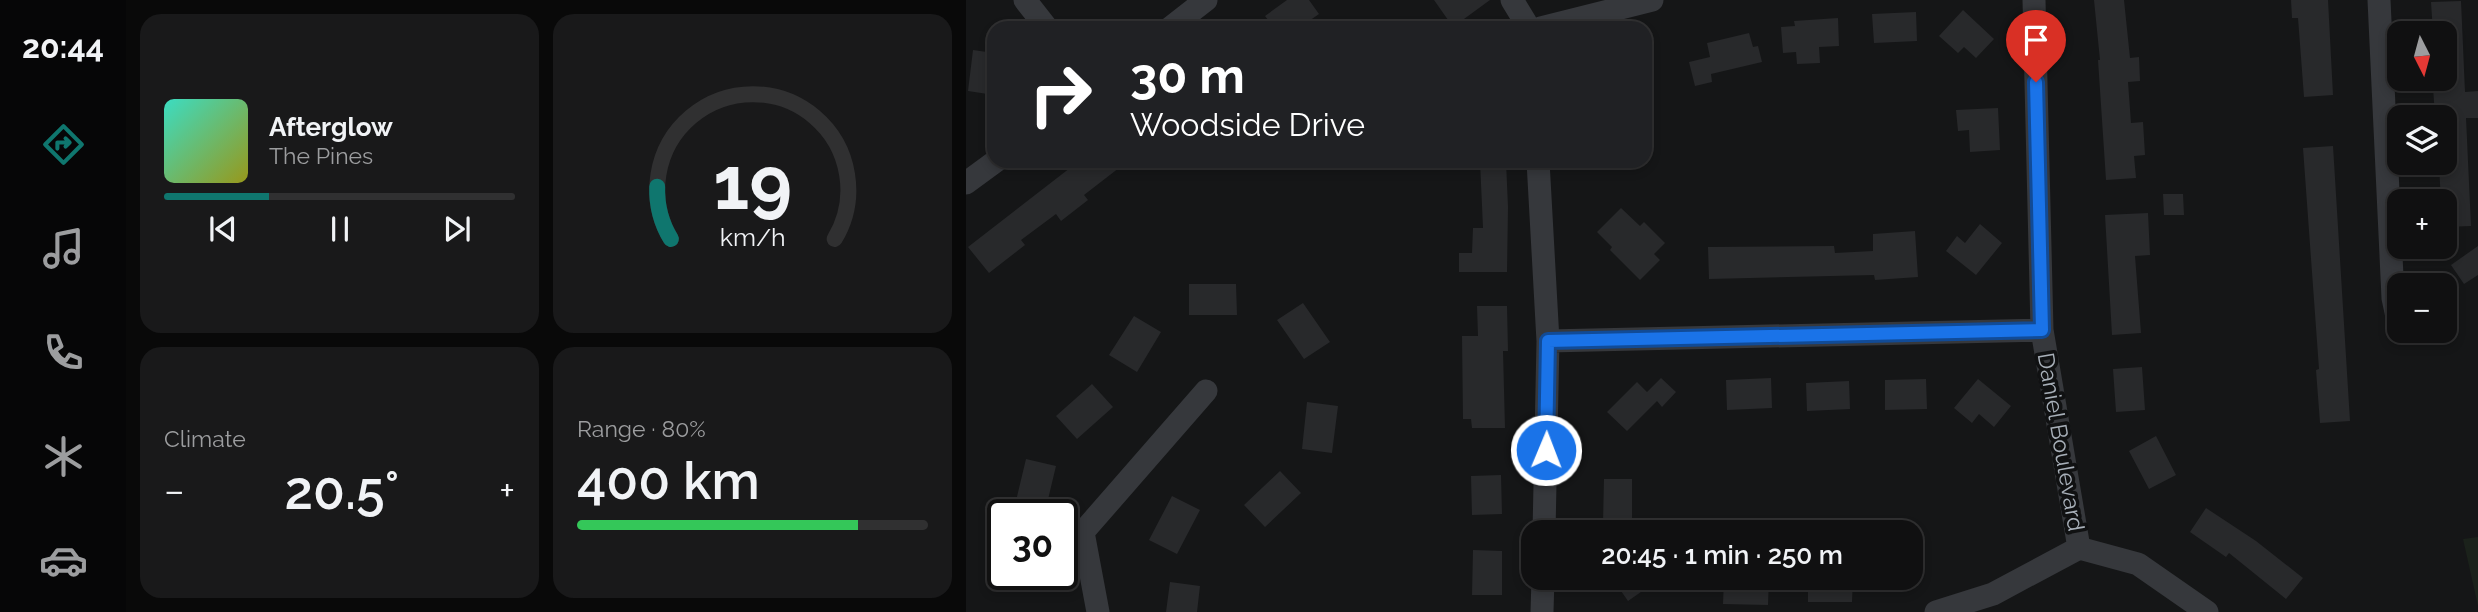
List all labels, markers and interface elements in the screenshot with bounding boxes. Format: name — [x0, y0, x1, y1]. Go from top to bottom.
pin — [2006, 10, 2066, 82]
icon: arrive — [2017, 21, 2055, 59]
north arrow — [2387, 21, 2457, 91]
map controls — [2387, 21, 2457, 343]
text: 20:44 — [22, 28, 104, 65]
text: 30 m — [1130, 47, 1245, 104]
icon: right — [1015, 49, 1106, 140]
button: layers — [2387, 105, 2457, 175]
text: Woodside Drive — [1130, 106, 1365, 143]
text: Afterglow — [269, 112, 393, 142]
icon: directions — [39, 120, 88, 169]
text: The Pines — [269, 142, 373, 169]
text: 19 — [713, 142, 792, 227]
button: + — [2387, 189, 2457, 259]
icon: previous — [204, 210, 242, 248]
icon: pause — [321, 210, 359, 248]
icon: next — [438, 210, 476, 248]
text: km/h — [720, 222, 785, 252]
icon: music — [39, 224, 88, 273]
button: − — [2387, 273, 2457, 343]
icon: phone — [39, 328, 88, 377]
street label: Daniel Boulevard — [2032, 350, 2090, 533]
position arrow — [1509, 413, 1583, 487]
text: Range · 80% — [577, 415, 706, 442]
text: Climate — [164, 425, 246, 452]
icon: climate — [39, 432, 88, 481]
text: 400 km — [577, 450, 760, 511]
text: 20.5° — [285, 460, 399, 521]
text: − — [164, 468, 184, 513]
text: + — [499, 468, 515, 513]
speed limit sign: 30 — [987, 499, 1078, 590]
icon: car — [39, 536, 88, 585]
text: 20:45 · 1 min · 250 m — [1601, 540, 1843, 570]

